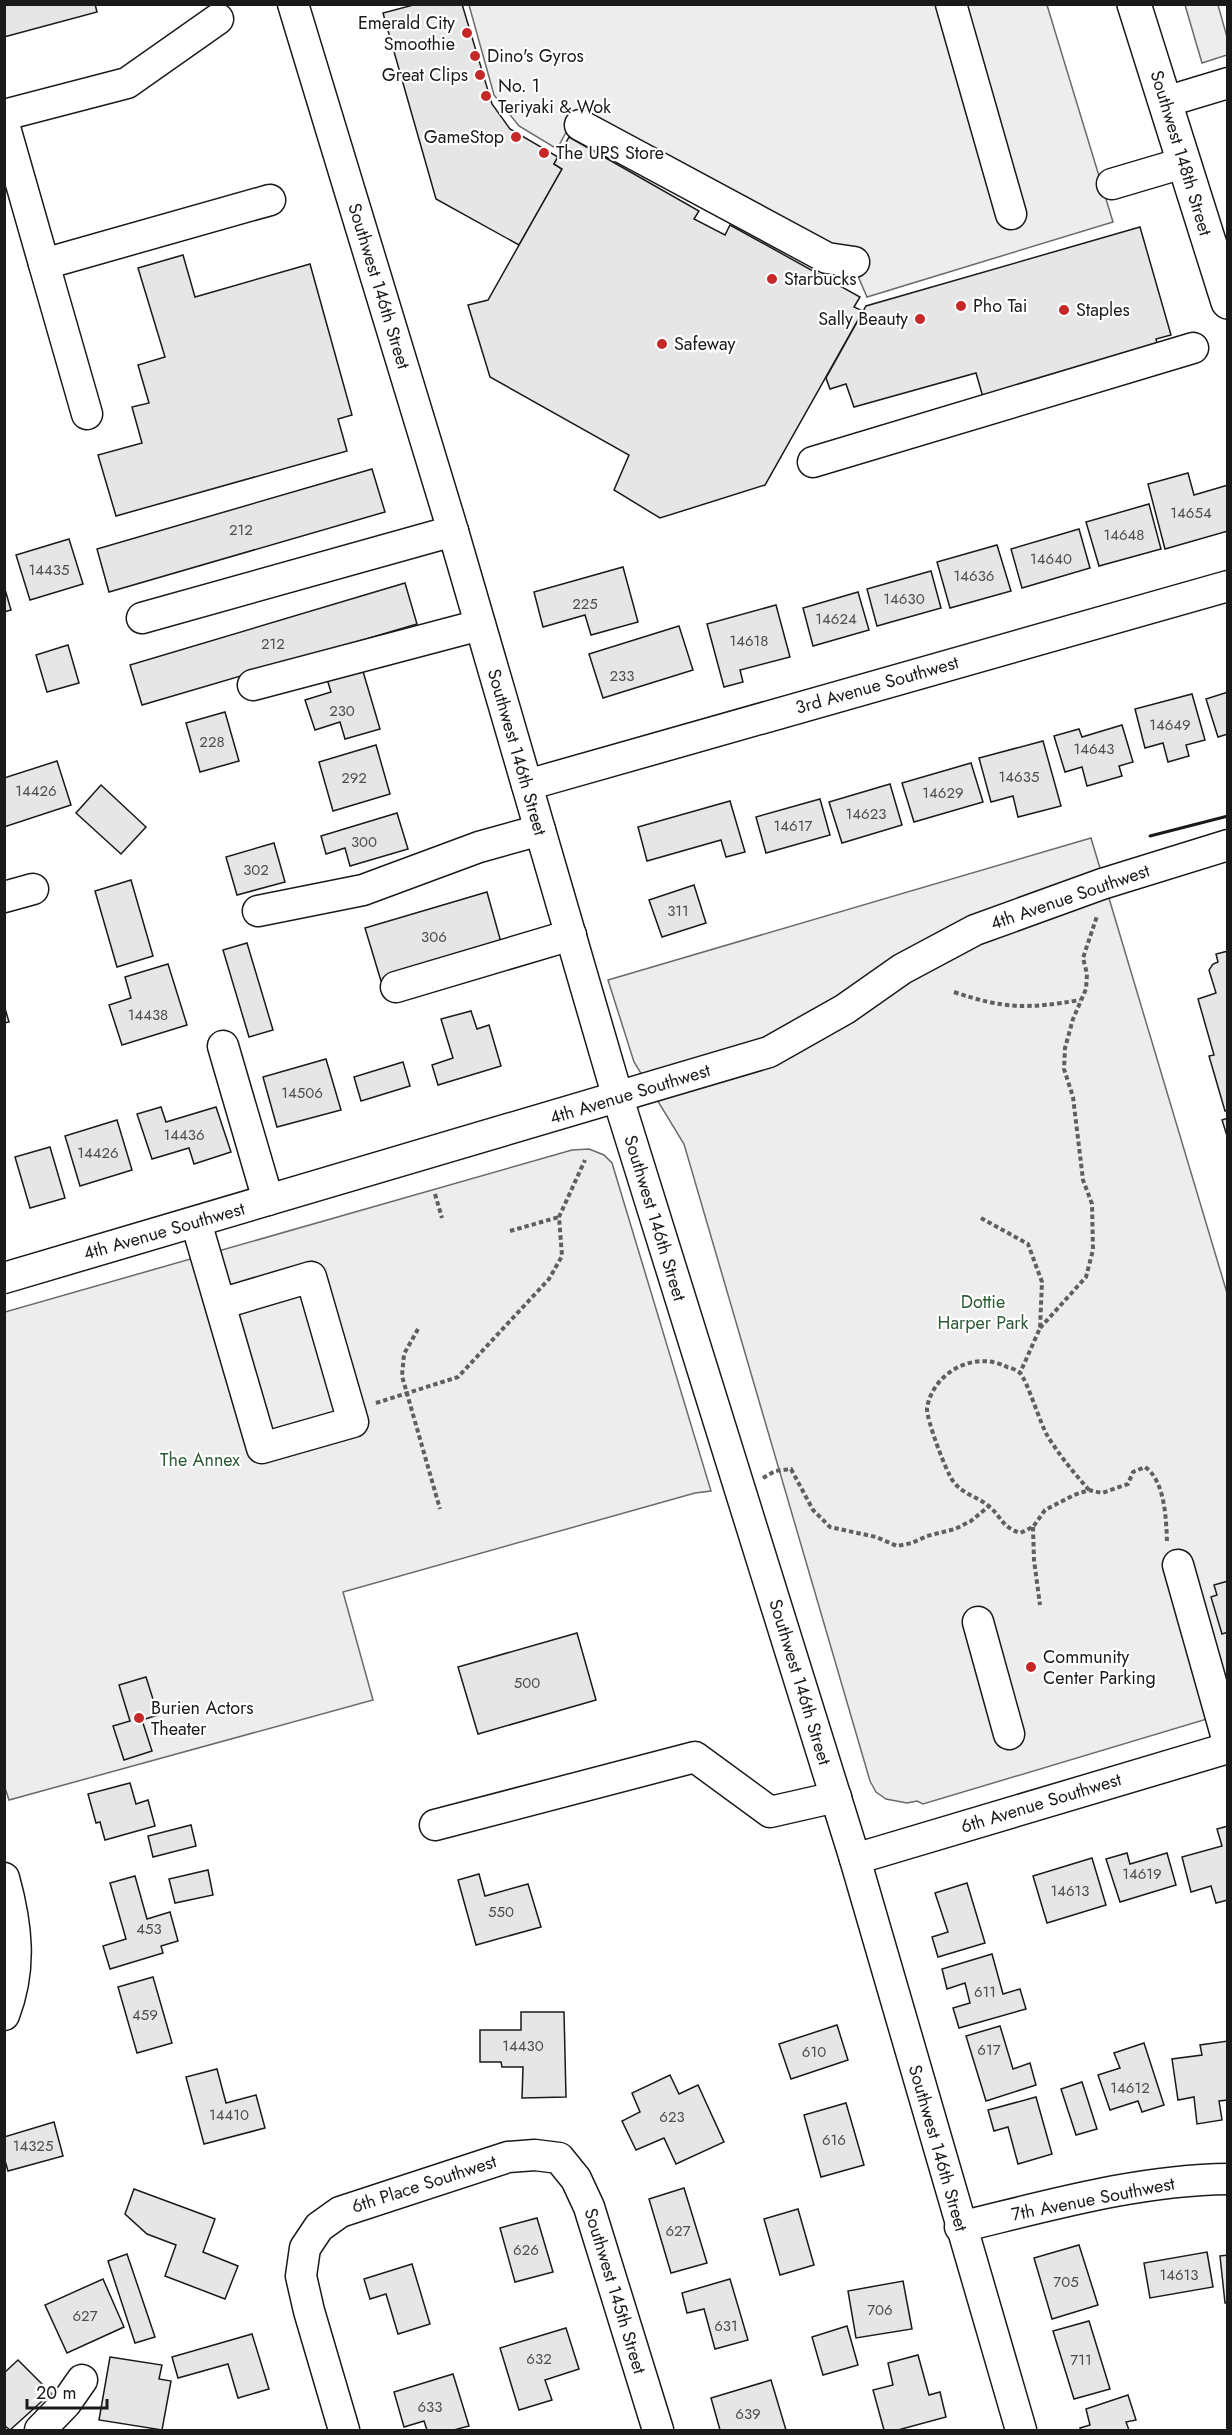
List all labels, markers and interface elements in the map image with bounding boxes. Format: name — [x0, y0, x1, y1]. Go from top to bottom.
place label: Emerald City Smoothie — [358, 10, 455, 57]
marker: Emerald City Smoothie — [460, 26, 474, 40]
place label: Dino's Gyros — [487, 43, 584, 69]
marker: Dino's Gyros — [468, 49, 482, 63]
place label: Great Clips — [382, 62, 468, 88]
street label: Southwest 148th Street — [1143, 67, 1219, 239]
marker: Great Clips — [473, 68, 487, 82]
place label: No. 1 Teriyaki & Wok — [498, 73, 611, 120]
marker: No. 1 Teriyaki & Wok — [479, 89, 493, 103]
place label: GameStop — [424, 124, 504, 150]
marker: GameStop — [509, 130, 523, 144]
place label: The UPS Store — [556, 140, 664, 166]
marker: The UPS Store — [537, 146, 551, 160]
street label: Southwest 146th Street — [341, 200, 417, 373]
place label: Starbucks — [784, 266, 857, 292]
marker: Starbucks — [765, 272, 779, 286]
place label: Pho Tai — [973, 293, 1027, 319]
place label: Staples — [1076, 297, 1130, 323]
marker: Pho Tai — [954, 299, 968, 313]
marker: Staples — [1057, 303, 1071, 317]
place label: Sally Beauty — [818, 306, 908, 332]
marker: Sally Beauty — [913, 312, 927, 326]
place label: Safeway — [674, 331, 735, 357]
marker: Safeway — [655, 337, 669, 351]
house number: 14654 — [1170, 502, 1212, 524]
house number: 212 — [229, 519, 253, 541]
house number: 14648 — [1103, 524, 1145, 546]
house number: 14640 — [1030, 548, 1072, 570]
house number: 14435 — [29, 559, 69, 581]
house number: 14636 — [954, 565, 994, 587]
house number: 14630 — [883, 588, 925, 610]
house number: 225 — [572, 593, 598, 615]
house number: 14624 — [815, 608, 857, 630]
house number: 14618 — [729, 630, 769, 652]
house number: 212 — [261, 633, 285, 655]
street label: 3rd Avenue Southwest — [792, 649, 962, 721]
house number: 233 — [610, 665, 634, 687]
street label: Southwest 146th Street — [481, 666, 553, 839]
house number: 230 — [329, 700, 355, 722]
house number: 14649 — [1149, 714, 1191, 736]
house number: 228 — [199, 731, 225, 753]
house number: 14643 — [1073, 738, 1115, 760]
house number: 14635 — [999, 766, 1039, 788]
house number: 292 — [341, 767, 367, 789]
house number: 14426 — [15, 780, 57, 802]
house number: 14629 — [922, 782, 964, 804]
house number: 14623 — [846, 803, 886, 825]
house number: 14617 — [774, 815, 813, 837]
house number: 300 — [351, 831, 377, 853]
street label: 4th Avenue Southwest — [987, 857, 1154, 936]
house number: 302 — [243, 859, 269, 881]
house number: 311 — [667, 900, 689, 922]
house number: 306 — [421, 926, 447, 948]
house number: 14438 — [128, 1004, 168, 1026]
street label: 4th Avenue Southwest — [546, 1057, 714, 1131]
house number: 14506 — [281, 1082, 323, 1104]
house number: 14436 — [163, 1124, 205, 1146]
street label: Southwest 146th Street — [617, 1132, 693, 1305]
house number: 14426 — [77, 1142, 119, 1164]
street label: 4th Avenue Southwest — [80, 1195, 248, 1266]
park label: Dottie Harper Park — [938, 1289, 1029, 1336]
park label: The Annex — [160, 1447, 240, 1473]
street label: Southwest 146th Street — [762, 1596, 838, 1769]
place label: Community Center Parking — [1043, 1644, 1156, 1691]
marker: Community Center Parking — [1024, 1660, 1038, 1674]
house number: 500 — [514, 1672, 540, 1694]
place label: Burien Actors Theater — [151, 1695, 254, 1742]
marker: Burien Actors Theater — [132, 1711, 146, 1725]
street label: 6th Avenue Southwest — [958, 1766, 1125, 1840]
house number: 14619 — [1122, 1863, 1162, 1885]
house number: 14613 — [1050, 1880, 1090, 1902]
house number: 550 — [488, 1901, 514, 1923]
house number: 453 — [136, 1918, 162, 1940]
house number: 611 — [974, 1981, 996, 2003]
house number: 459 — [132, 2004, 158, 2026]
house number: 14430 — [502, 2035, 544, 2057]
house number: 617 — [977, 2039, 1001, 2061]
house number: 610 — [802, 2041, 826, 2063]
street label: Southwest 146th Street — [902, 2062, 974, 2235]
house number: 14612 — [1110, 2077, 1150, 2099]
house number: 14410 — [209, 2104, 249, 2126]
house number: 623 — [659, 2106, 685, 2128]
house number: 616 — [822, 2129, 846, 2151]
house number: 14325 — [13, 2135, 53, 2157]
street label: 6th Place Southwest — [348, 2148, 501, 2220]
street label: 7th Avenue Southwest — [1009, 2170, 1177, 2228]
street label: Southwest 145th Street — [577, 2205, 653, 2378]
house number: 627 — [665, 2220, 691, 2242]
house number: 626 — [513, 2239, 539, 2261]
house number: 14613 — [1159, 2264, 1199, 2286]
house number: 705 — [1053, 2271, 1079, 2293]
house number: 706 — [867, 2299, 893, 2321]
house number: 627 — [72, 2305, 98, 2327]
house number: 631 — [714, 2315, 738, 2337]
house number: 632 — [526, 2348, 552, 2370]
house number: 711 — [1070, 2349, 1092, 2371]
scale bar — [27, 2372, 106, 2410]
text: 20 m — [36, 2380, 76, 2406]
house number: 633 — [417, 2396, 443, 2418]
house number: 639 — [735, 2403, 761, 2425]

